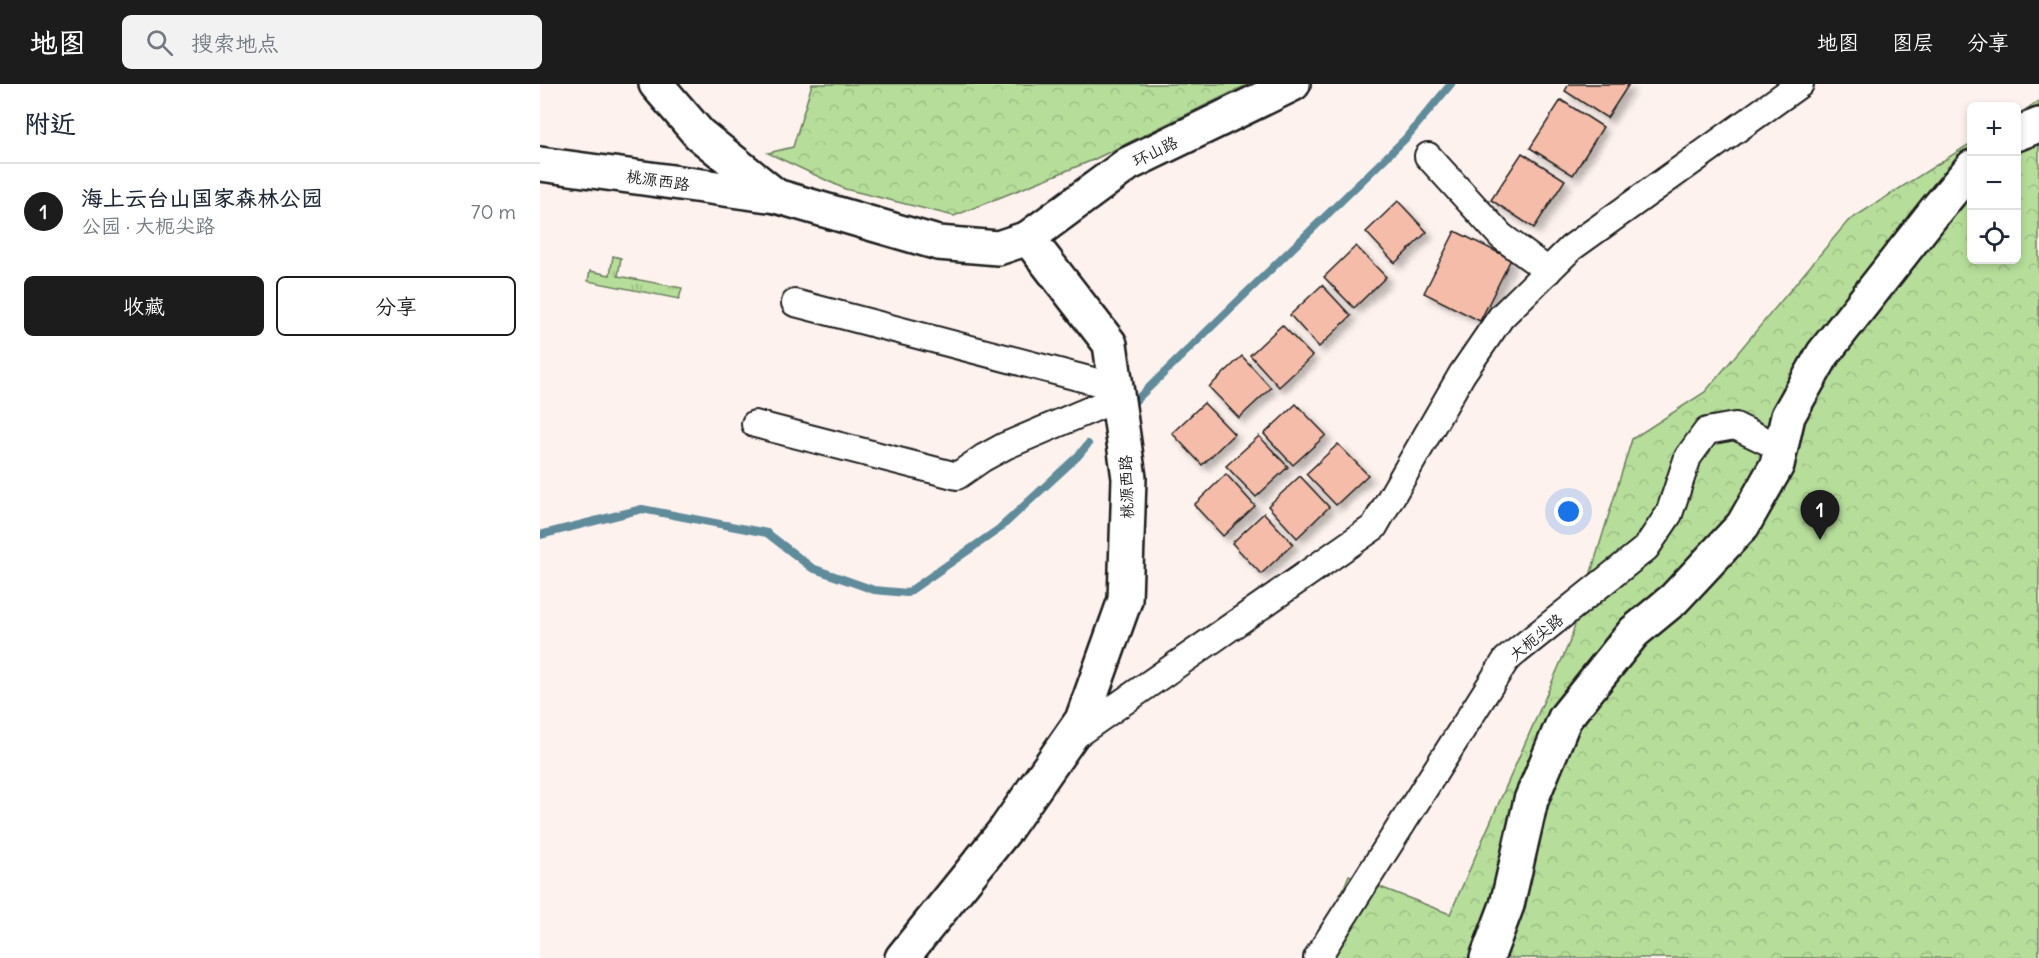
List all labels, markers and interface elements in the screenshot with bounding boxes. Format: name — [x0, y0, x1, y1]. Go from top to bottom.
search box — [122, 15, 542, 69]
text: 地图 — [30, 25, 86, 61]
icon: search — [143, 26, 176, 59]
text: 搜索地点 — [191, 29, 279, 57]
text: 地图 — [1817, 29, 1859, 56]
text: 图层 — [1892, 29, 1934, 56]
text: 分享 — [1967, 29, 2009, 56]
map controls — [1967, 102, 2021, 264]
button: + — [1967, 102, 2021, 156]
text: 附近 — [24, 107, 76, 140]
street label: 环山路 — [1129, 131, 1181, 171]
button: − — [1967, 156, 2021, 210]
street label: 桃源西路 — [625, 166, 691, 194]
text: 海上云台山国家森林公园 — [81, 184, 323, 212]
text: 1 — [40, 199, 47, 224]
text: 70 m — [471, 199, 516, 224]
button: locate — [1967, 210, 2021, 264]
text: 公园 · 大枙尖路 — [81, 213, 215, 238]
button: 收藏 — [24, 276, 264, 336]
button: 分享 — [276, 276, 516, 336]
street label: 桃源西路 — [1115, 455, 1137, 519]
pin: 1 — [1800, 490, 1840, 540]
your location — [1554, 497, 1583, 526]
street label: 大枙尖路 — [1505, 609, 1567, 665]

